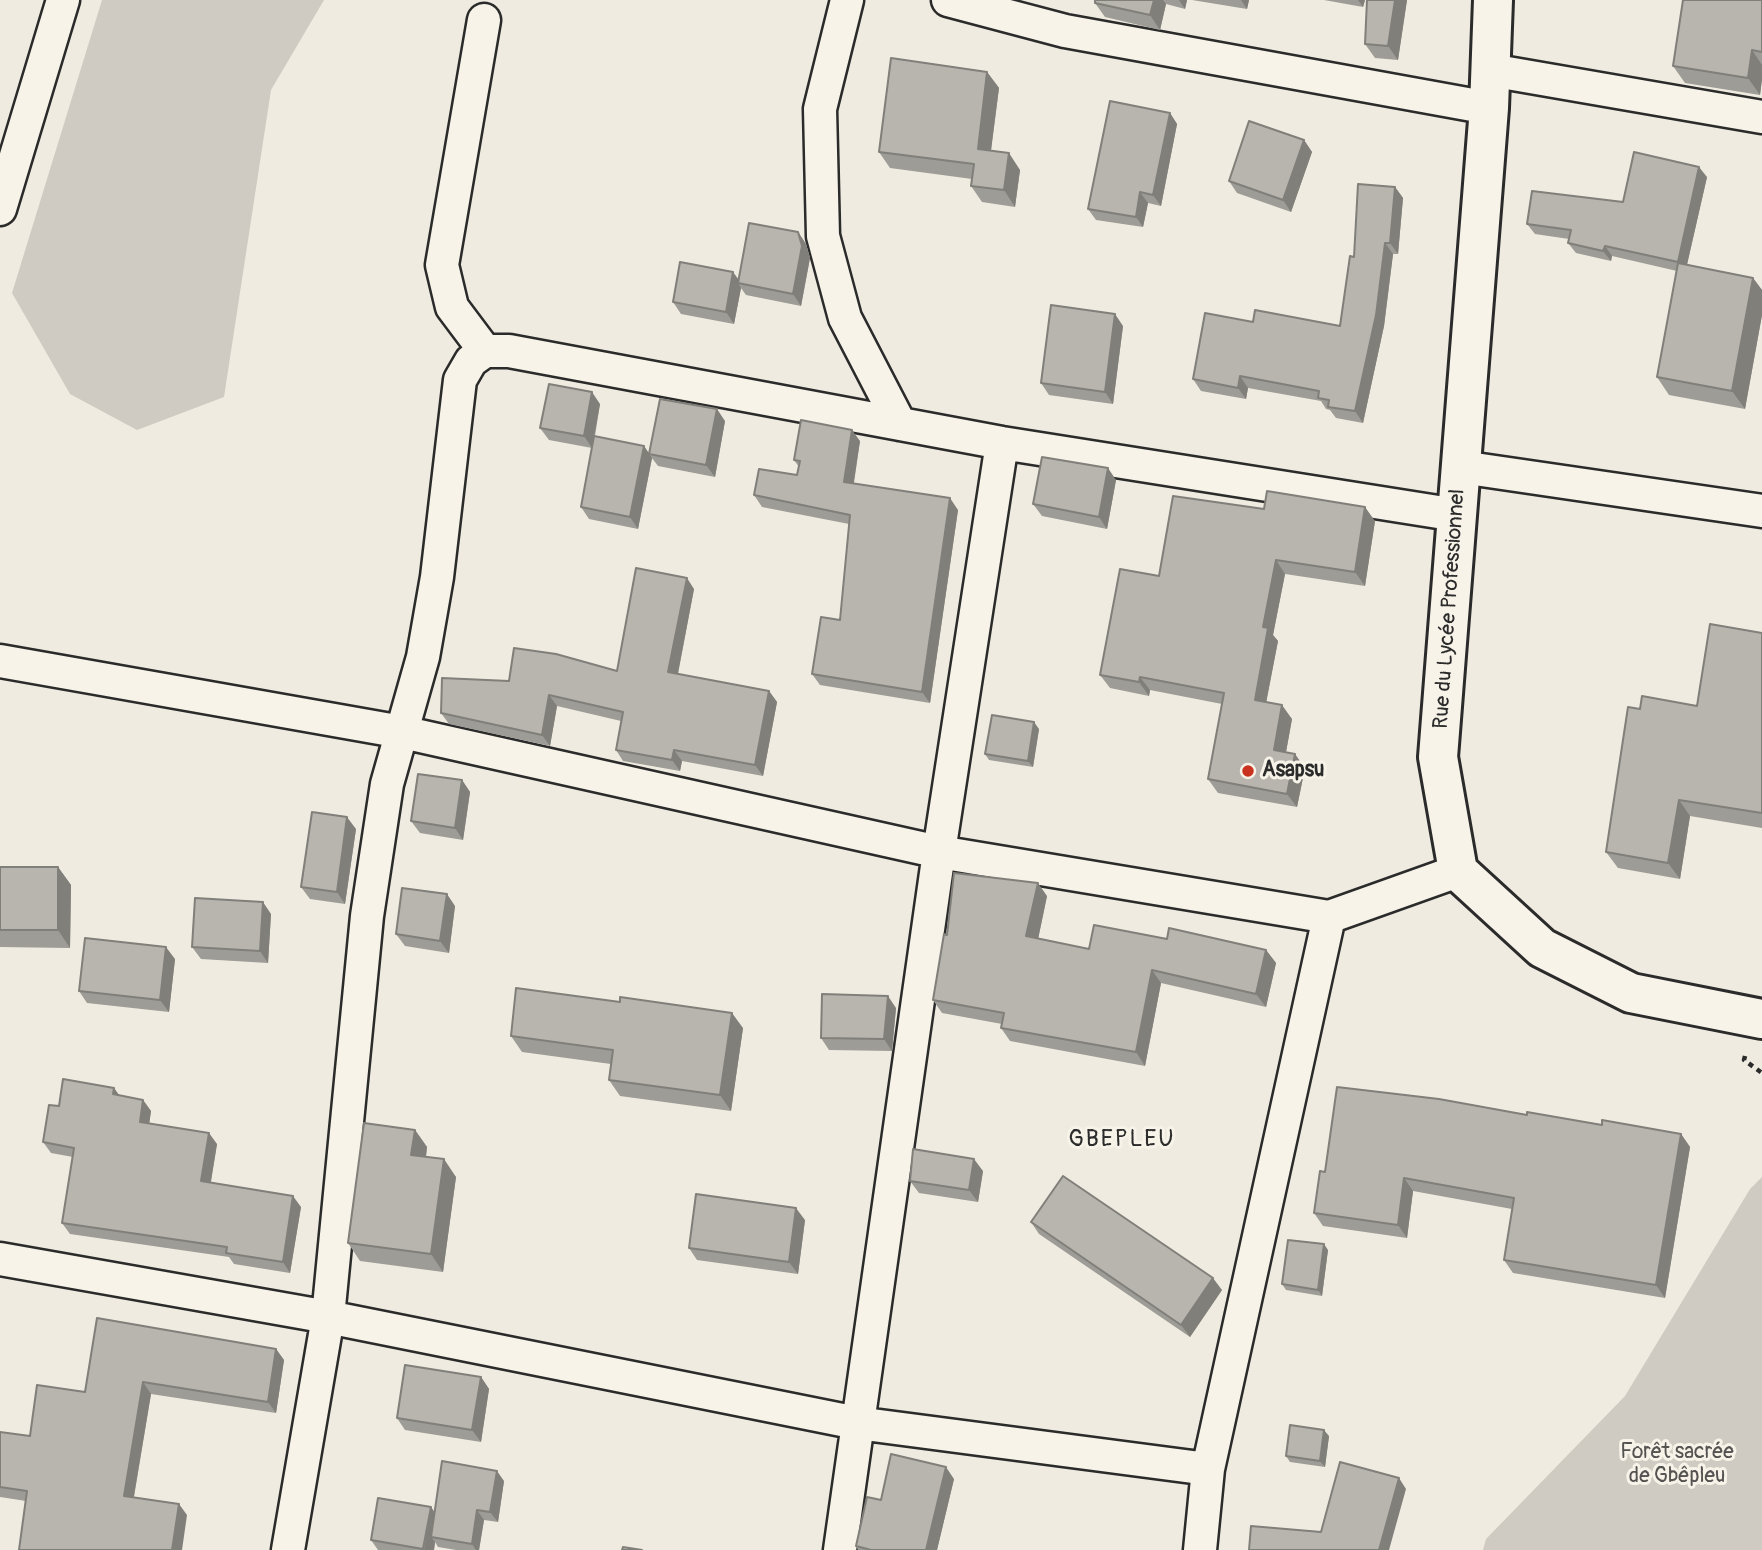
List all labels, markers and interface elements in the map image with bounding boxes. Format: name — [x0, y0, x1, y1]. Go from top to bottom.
street label: Rue du Lycée Professionnel — [1429, 488, 1471, 730]
place label: Asapsu — [1262, 758, 1324, 784]
marker: Asapsu — [1240, 763, 1256, 779]
district label: GBEPLEU — [1069, 1126, 1175, 1154]
park label: Forêt sacrée de Gbêpleu — [1620, 1440, 1734, 1490]

